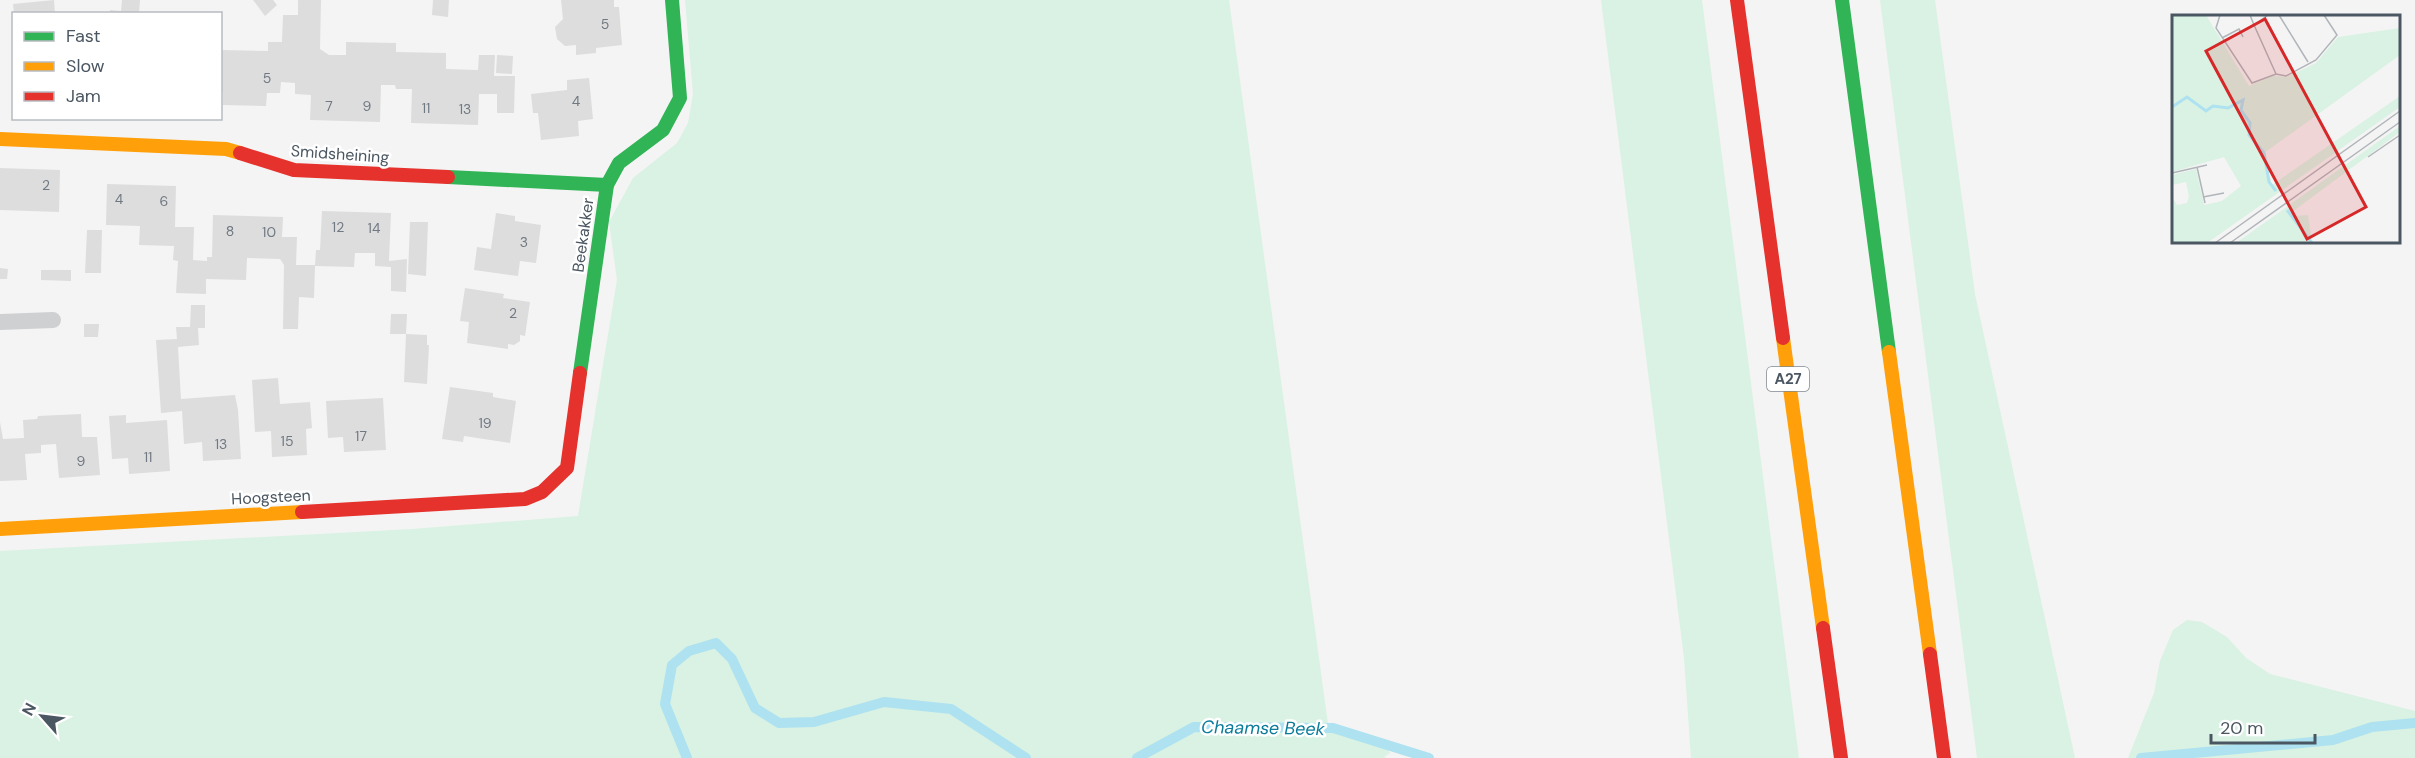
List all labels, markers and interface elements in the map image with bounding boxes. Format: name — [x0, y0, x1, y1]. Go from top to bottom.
legend — [12, 12, 222, 120]
house number: 5 — [601, 15, 609, 33]
inset map — [2172, 15, 2400, 243]
text: Fast — [66, 24, 101, 48]
text: Slow — [66, 54, 105, 78]
house number: 5 — [263, 69, 271, 87]
text: Jam — [66, 84, 101, 108]
house number: 4 — [572, 92, 581, 110]
house number: 7 — [325, 97, 333, 115]
house number: 9 — [363, 97, 372, 115]
house number: 11 — [422, 99, 430, 117]
house number: 13 — [459, 100, 471, 118]
street label: Smidsheining — [290, 140, 390, 168]
house number: 2 — [42, 176, 50, 194]
house number: 4 — [115, 190, 124, 208]
house number: 6 — [160, 192, 168, 210]
street label: Beekakker — [567, 196, 599, 274]
house number: 12 — [332, 218, 344, 236]
house number: 14 — [368, 219, 381, 237]
house number: 8 — [226, 222, 234, 240]
house number: 10 — [262, 223, 276, 241]
house number: 3 — [520, 233, 528, 251]
house number: 2 — [509, 304, 517, 322]
road number: A27 — [1767, 367, 1809, 391]
house number: 19 — [478, 414, 492, 432]
house number: 17 — [355, 427, 367, 445]
house number: 15 — [281, 432, 293, 450]
house number: 13 — [215, 435, 227, 453]
house number: 11 — [144, 448, 152, 466]
house number: 9 — [77, 452, 86, 470]
street label: Hoogsteen — [231, 484, 311, 510]
north arrow — [12, 686, 72, 746]
text: N — [17, 699, 41, 719]
scale bar — [2211, 707, 2314, 745]
water label: Chaamse Beek — [1201, 715, 1326, 741]
text: 20 m — [2220, 716, 2263, 740]

